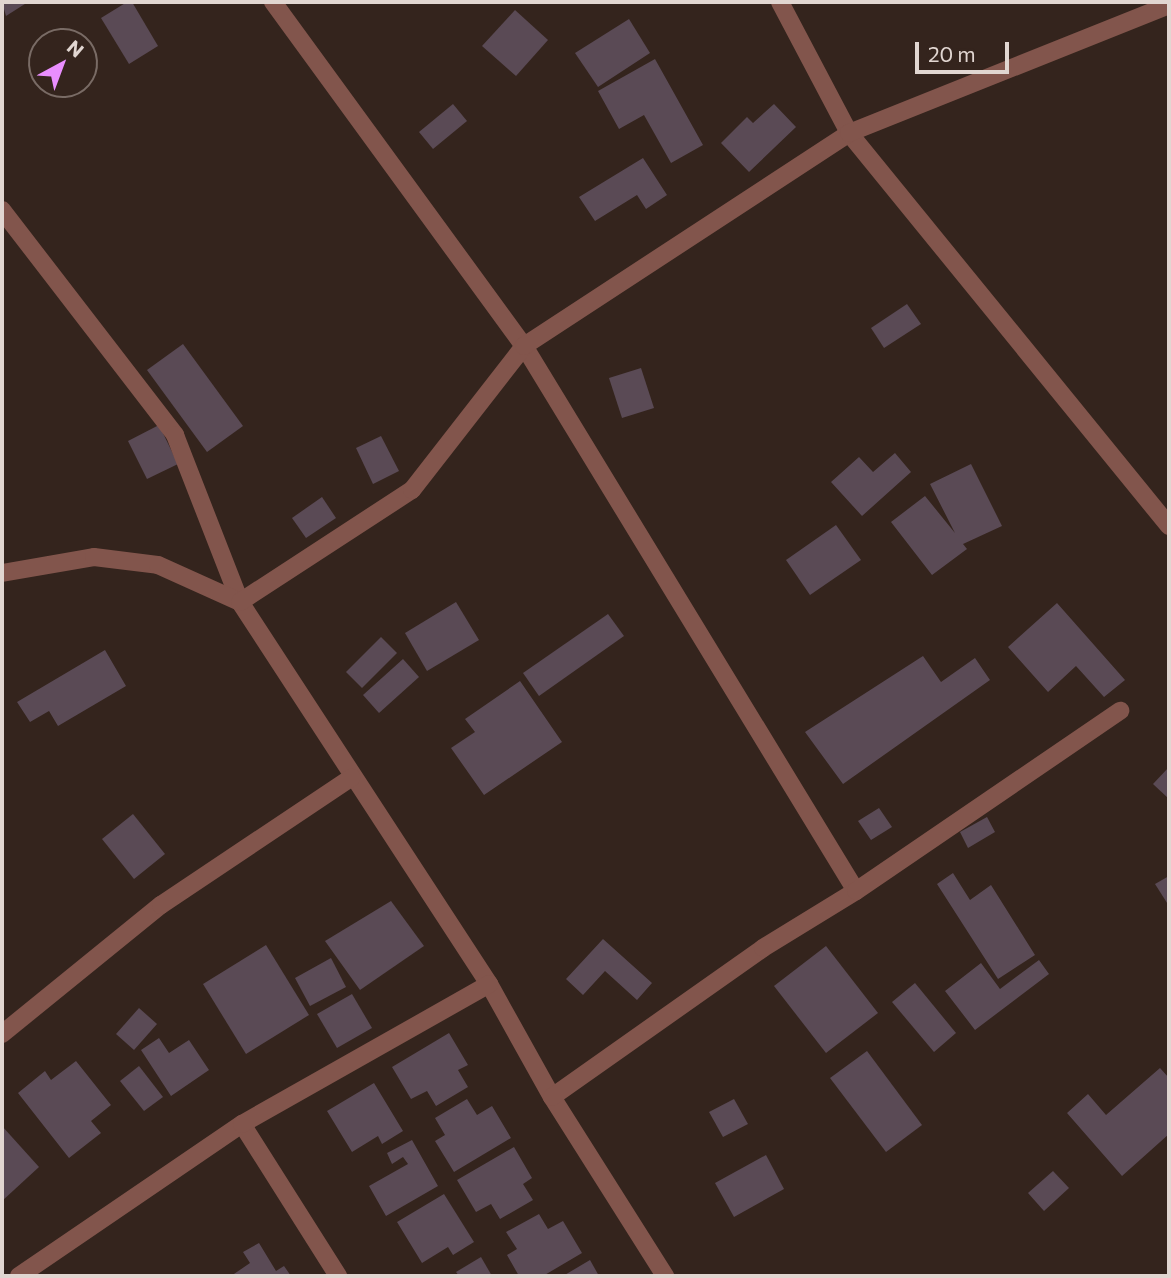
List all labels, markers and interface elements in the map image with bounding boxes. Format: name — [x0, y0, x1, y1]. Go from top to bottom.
north arrow — [28, 28, 98, 98]
scale bar — [919, 28, 1014, 72]
text: N — [63, 35, 89, 62]
text: 20 m — [928, 41, 976, 66]

